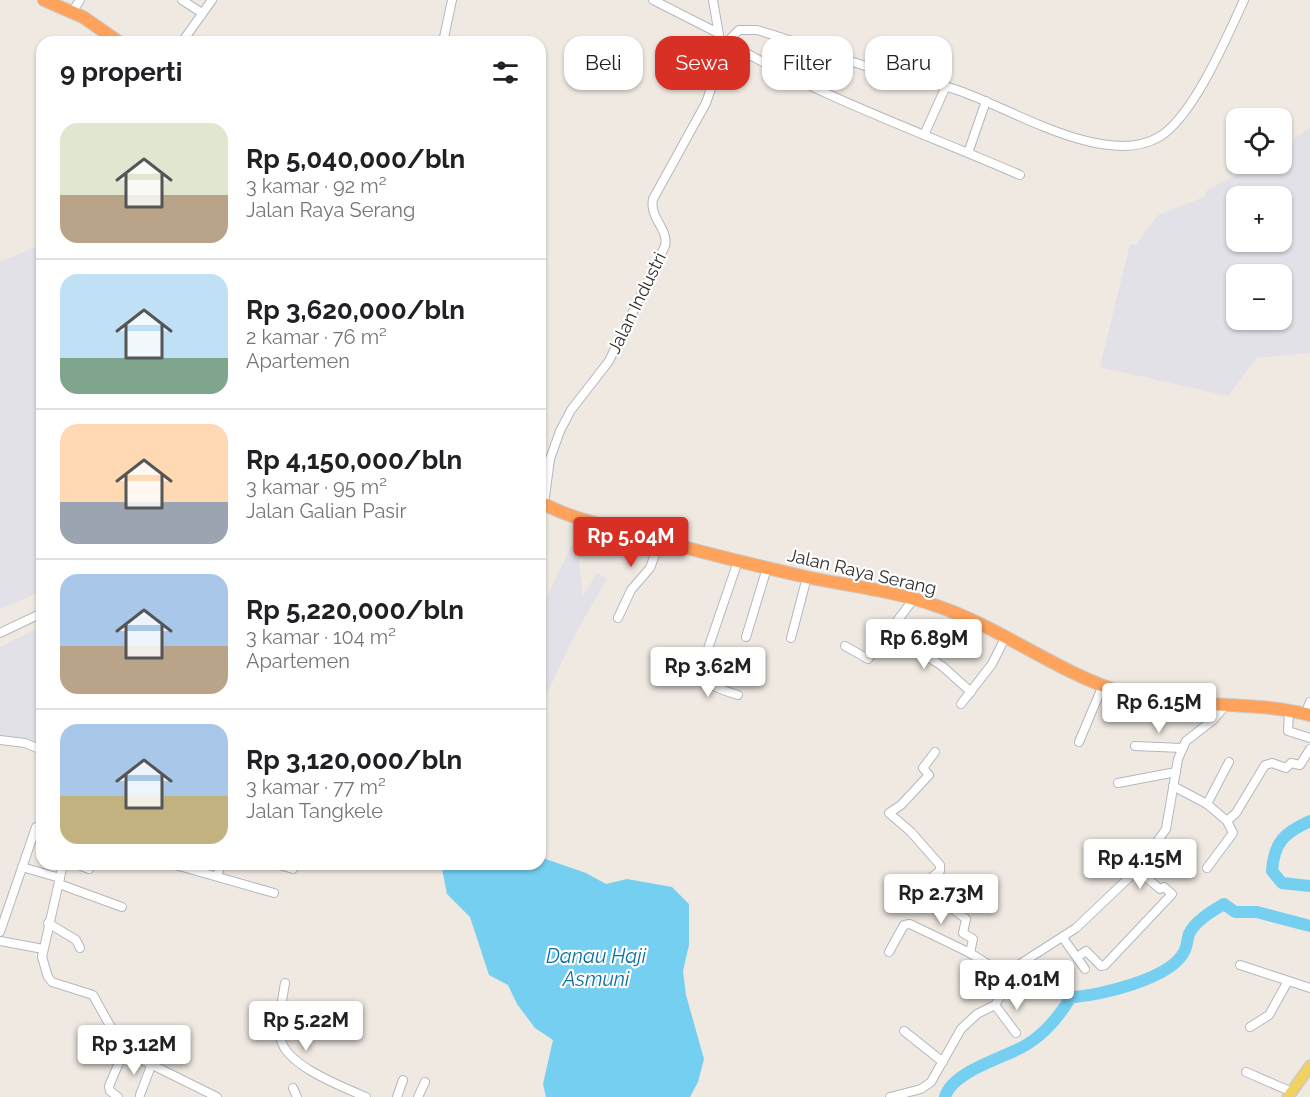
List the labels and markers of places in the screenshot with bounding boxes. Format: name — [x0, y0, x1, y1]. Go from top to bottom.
pin: Rp 5.04M — [569, 517, 693, 568]
pin: Rp 6.89M — [862, 619, 986, 670]
pin: Rp 3.62M — [646, 647, 770, 698]
pin: Rp 6.15M — [1097, 683, 1221, 734]
pin: Rp 4.15M — [1078, 839, 1202, 890]
pin: Rp 2.73M — [879, 874, 1003, 925]
pin: Rp 4.01M — [955, 960, 1079, 1011]
pin: Rp 5.22M — [244, 1001, 368, 1052]
pin: Rp 3.12M — [72, 1025, 196, 1076]

